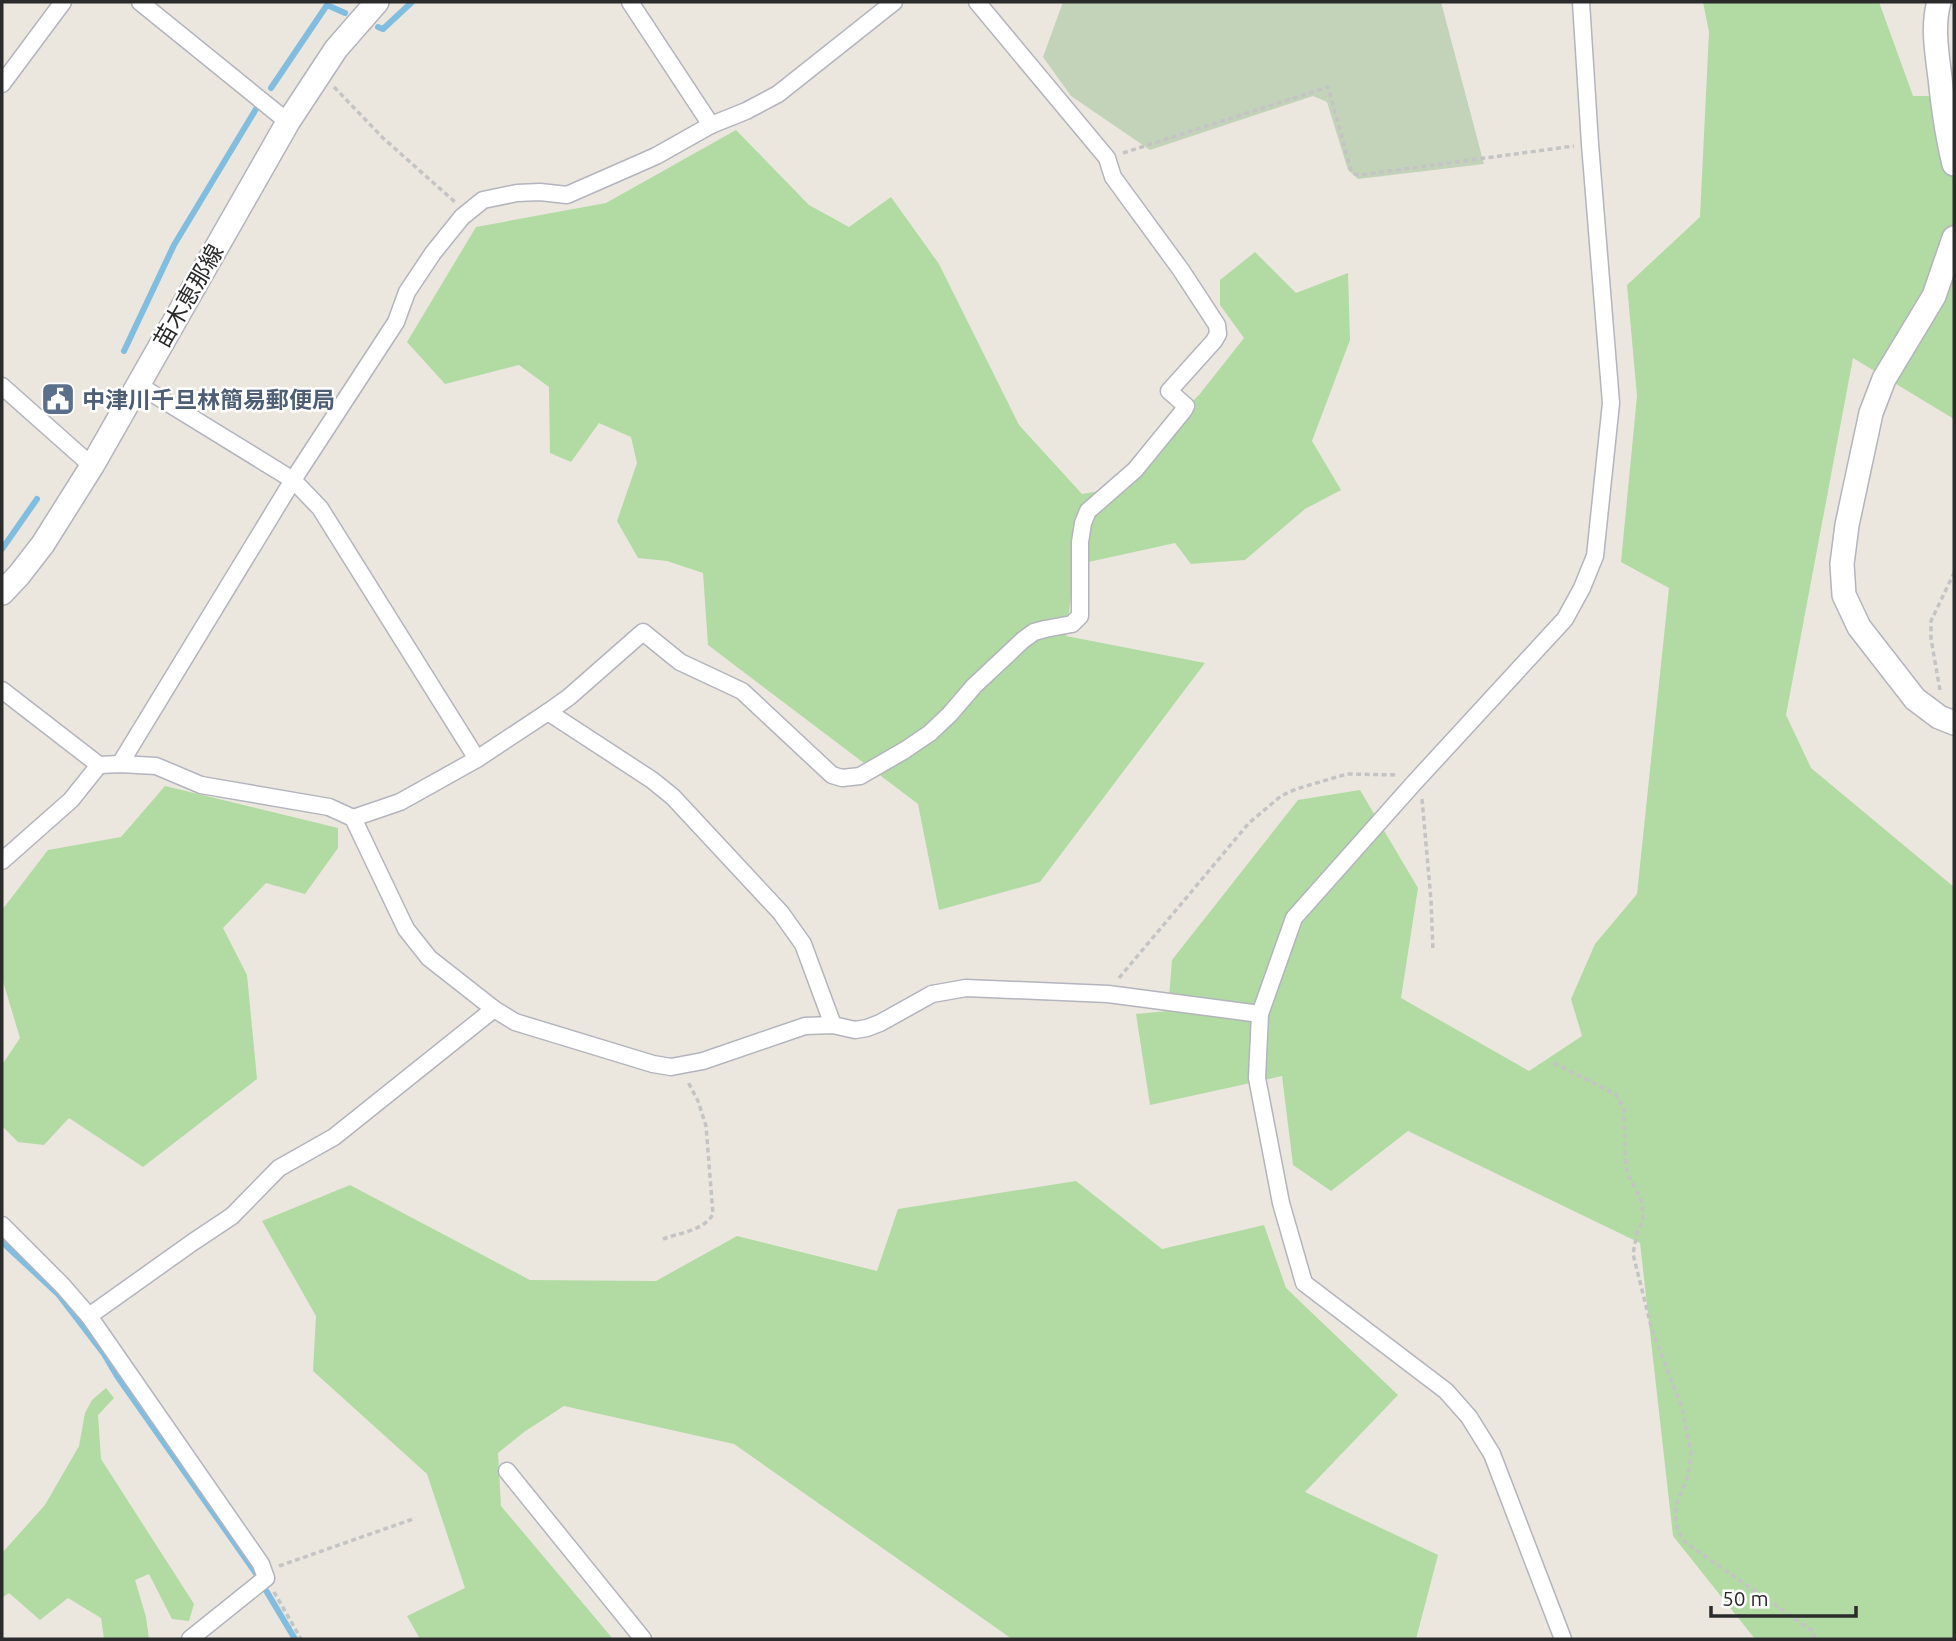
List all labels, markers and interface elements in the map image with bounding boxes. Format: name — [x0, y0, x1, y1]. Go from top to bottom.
street label: 苗木恵那線 — [148, 240, 228, 352]
public building icon: 中津川千旦林簡易郵便局 — [39, 380, 77, 418]
place label: 中津川千旦林簡易郵便局 — [82, 387, 335, 412]
scale bar — [1711, 1574, 1856, 1618]
text: 50 m — [1722, 1586, 1769, 1610]

